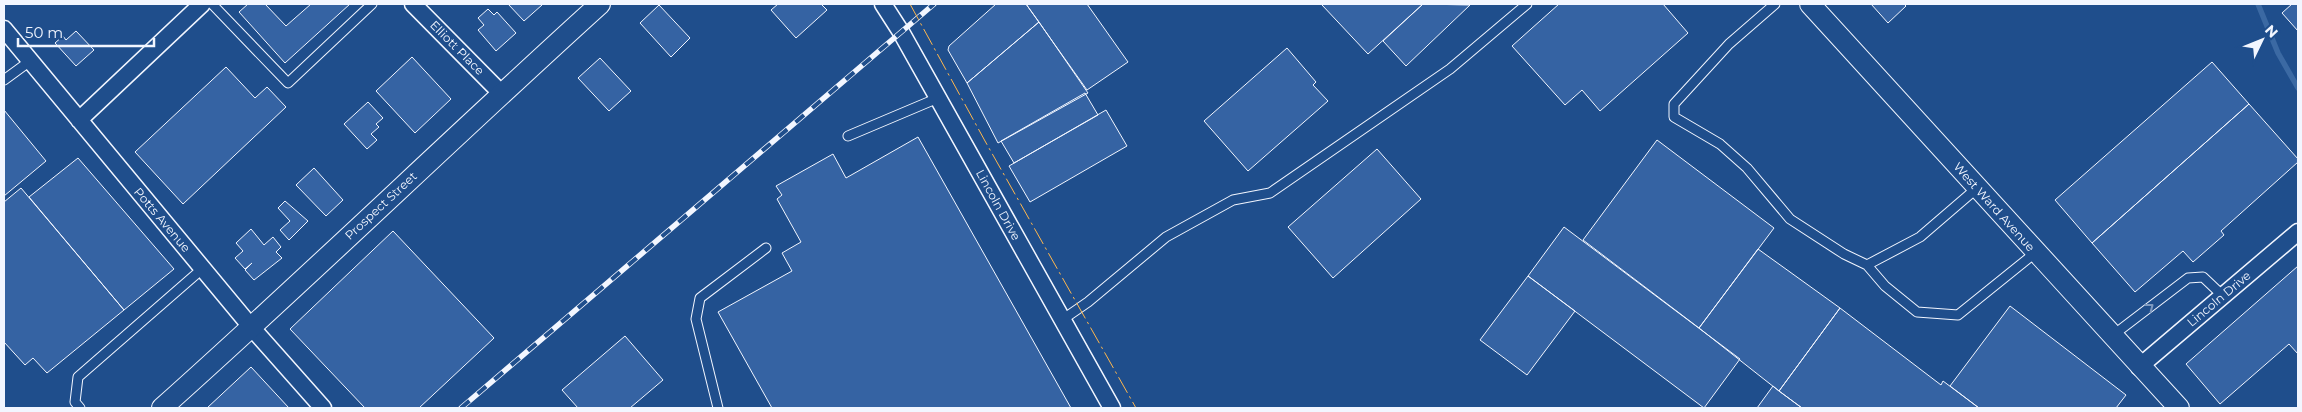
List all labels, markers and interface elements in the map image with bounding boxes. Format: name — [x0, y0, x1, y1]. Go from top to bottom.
scale bar — [18, 15, 154, 47]
north arrow — [2237, 15, 2287, 65]
street label: Elliott Place — [427, 17, 488, 78]
text: N — [2261, 21, 2282, 41]
text: 50 m — [25, 23, 63, 42]
street label: West Ward Avenue — [1950, 159, 2038, 254]
street label: Lincoln Drive — [973, 167, 1024, 243]
street label: Prospect Street — [342, 168, 420, 243]
street label: Potts Avenue — [131, 184, 194, 255]
street label: Lincoln Drive — [2184, 268, 2254, 330]
one-way arrow — [2144, 304, 2154, 313]

